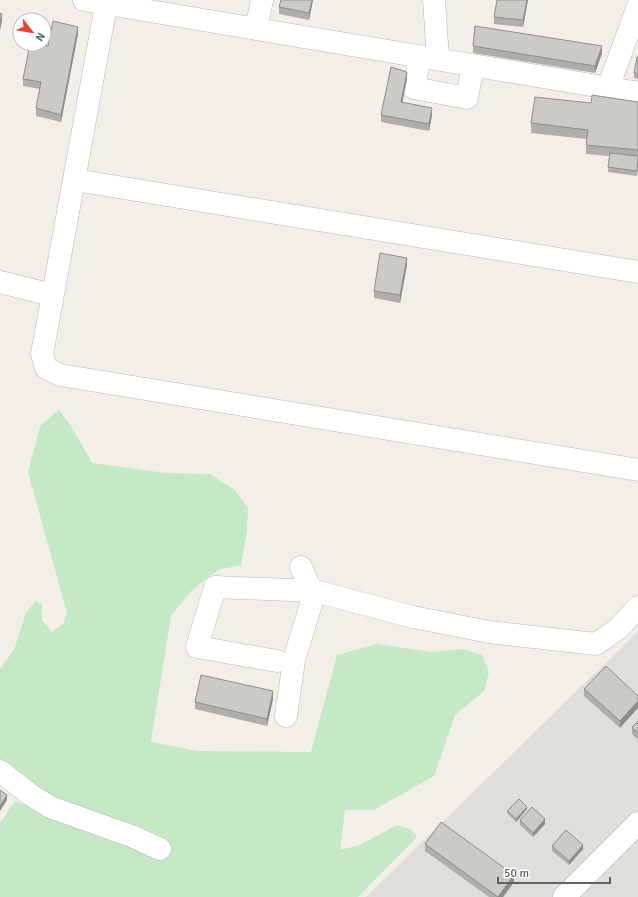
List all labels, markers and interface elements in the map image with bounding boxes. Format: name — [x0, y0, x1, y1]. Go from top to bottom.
north arrow — [12, 12, 52, 52]
text: N — [33, 30, 48, 44]
scale bar — [498, 859, 610, 885]
text: 50 m — [504, 866, 529, 881]

